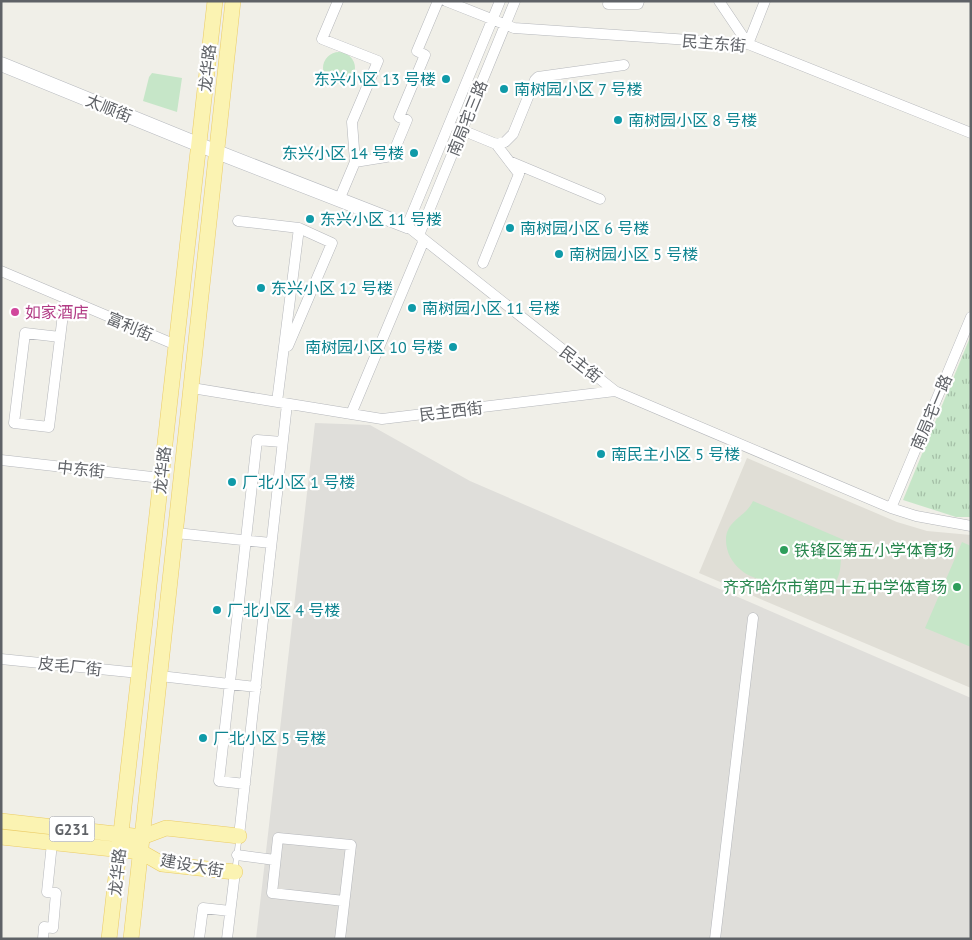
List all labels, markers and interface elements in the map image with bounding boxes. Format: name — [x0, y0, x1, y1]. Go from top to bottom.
street label: 民主东街 — [681, 30, 747, 56]
street label: 龙华路 — [195, 43, 219, 93]
place label: 东兴小区 13 号楼 — [314, 69, 436, 89]
marker: 东兴小区 13 号楼 — [440, 73, 452, 85]
street label: 南局宅三路 — [443, 77, 491, 159]
place label: 南树园小区 7 号楼 — [514, 79, 642, 99]
marker: 南树园小区 7 号楼 — [498, 83, 510, 95]
street label: 太顺街 — [83, 90, 135, 126]
place label: 南树园小区 8 号楼 — [628, 110, 757, 130]
marker: 南树园小区 8 号楼 — [612, 114, 624, 126]
place label: 东兴小区 14 号楼 — [282, 143, 404, 163]
marker: 东兴小区 14 号楼 — [408, 147, 420, 159]
place label: 东兴小区 11 号楼 — [320, 209, 442, 229]
marker: 东兴小区 11 号楼 — [304, 213, 316, 225]
place label: 南树园小区 6 号楼 — [520, 218, 649, 238]
marker: 南树园小区 6 号楼 — [504, 222, 516, 234]
place label: 南树园小区 5 号楼 — [569, 244, 698, 264]
marker: 南树园小区 5 号楼 — [553, 248, 565, 260]
place label: 东兴小区 12 号楼 — [271, 278, 393, 298]
marker: 东兴小区 12 号楼 — [255, 282, 267, 294]
place label: 南树园小区 11 号楼 — [422, 298, 560, 318]
place label: 如家酒店 — [25, 302, 89, 322]
marker: 南树园小区 11 号楼 — [406, 302, 418, 314]
marker: 如家酒店 — [9, 306, 21, 318]
street label: 富利街 — [104, 307, 156, 345]
place label: 南树园小区 10 号楼 — [305, 337, 443, 357]
marker: 南树园小区 10 号楼 — [447, 341, 459, 353]
street label: 民主街 — [556, 341, 606, 387]
street label: 南局宅一路 — [906, 371, 956, 453]
street label: 民主西街 — [418, 397, 484, 425]
place label: 南民主小区 5 号楼 — [611, 444, 740, 464]
street label: 龙华路 — [150, 445, 174, 495]
marker: 南民主小区 5 号楼 — [595, 448, 607, 460]
street label: 中东街 — [56, 457, 106, 481]
place label: 厂北小区 1 号楼 — [242, 472, 355, 492]
marker: 厂北小区 1 号楼 — [226, 476, 238, 488]
place label: 铁锋区第五小学体育场 — [794, 540, 954, 560]
marker: 铁锋区第五小学体育场 — [778, 544, 790, 556]
place label: 齐齐哈尔市第四十五中学体育场 — [723, 577, 947, 597]
marker: 齐齐哈尔市第四十五中学体育场 — [951, 581, 963, 593]
place label: 厂北小区 4 号楼 — [227, 600, 340, 620]
marker: 厂北小区 4 号楼 — [211, 604, 223, 616]
street label: 皮毛厂街 — [37, 653, 103, 679]
place label: 厂北小区 5 号楼 — [213, 728, 326, 748]
marker: 厂北小区 5 号楼 — [197, 732, 209, 744]
road number: G231 — [50, 816, 94, 842]
street label: 龙华路 — [105, 847, 129, 897]
street label: 建设大街 — [159, 850, 225, 880]

